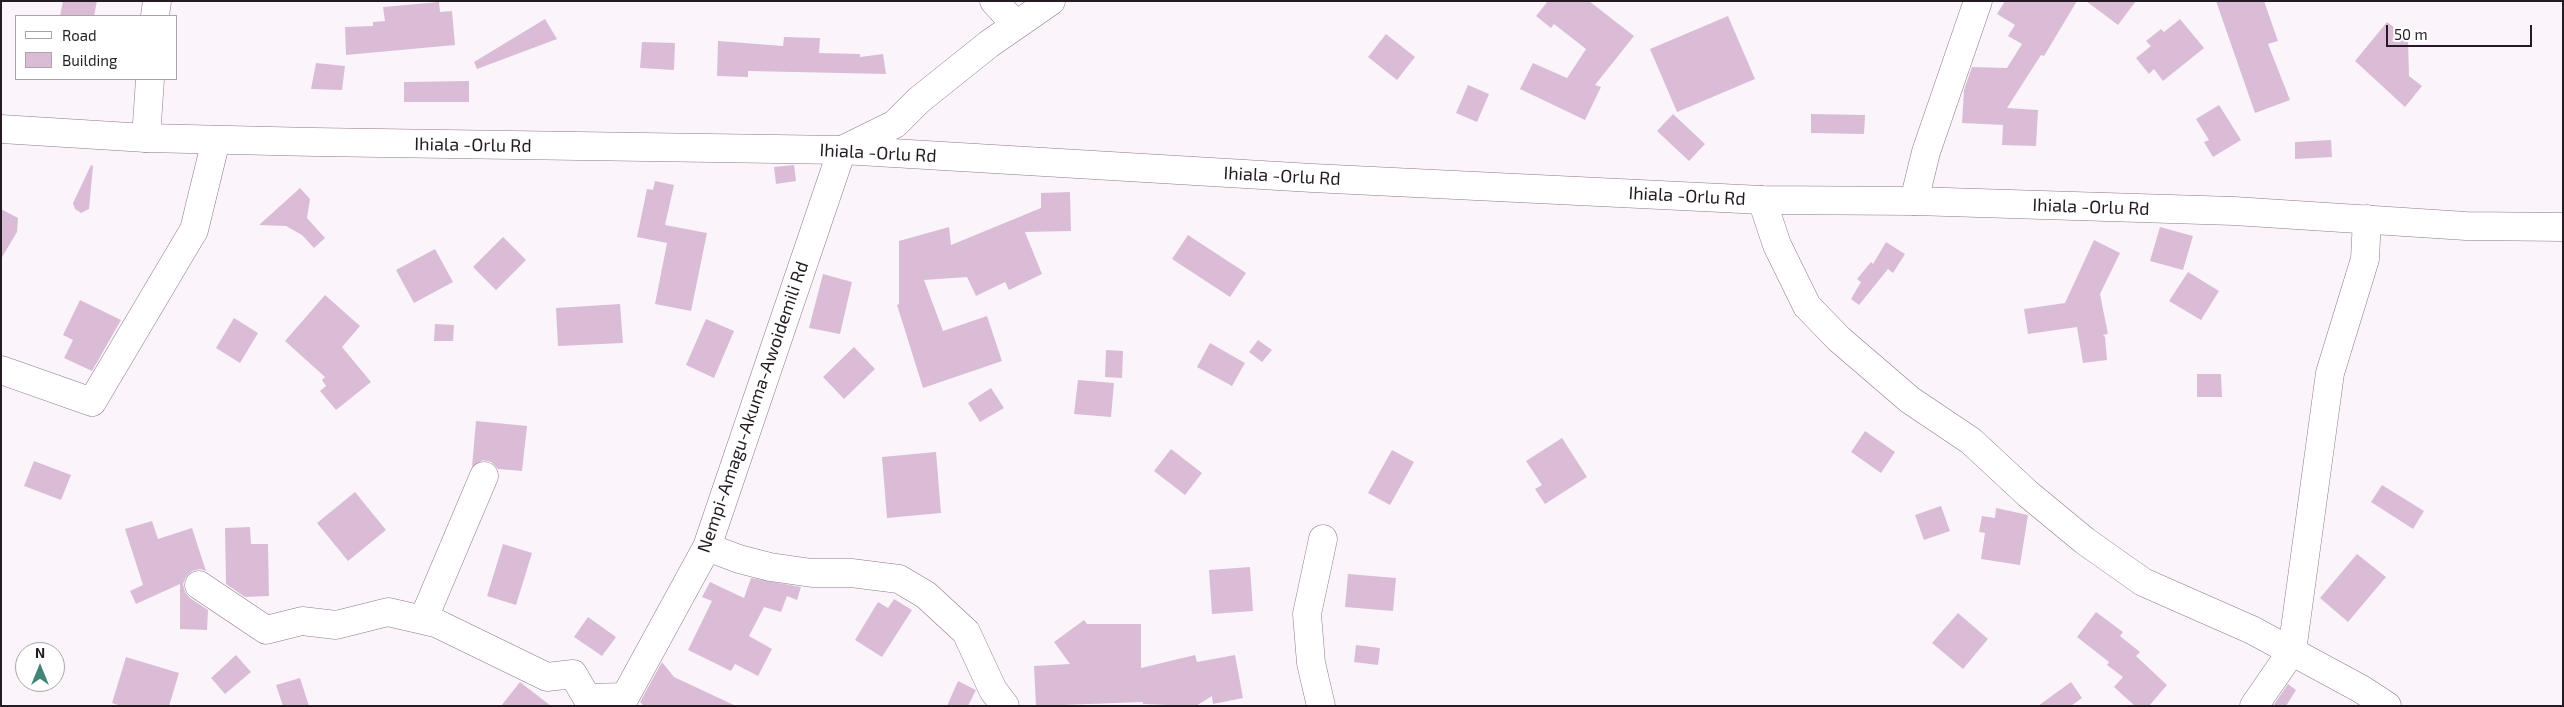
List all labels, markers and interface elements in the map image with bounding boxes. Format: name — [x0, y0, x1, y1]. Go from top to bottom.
legend — [15, 15, 178, 80]
scale bar — [2389, 15, 2535, 47]
text: 50 m — [2394, 25, 2428, 43]
text: Road — [62, 26, 97, 44]
text: Building — [62, 51, 117, 69]
street label: Ihiala -Orlu Rd — [414, 133, 532, 157]
street label: Ihiala -Orlu Rd — [819, 139, 937, 167]
street label: Ihiala -Orlu Rd — [1223, 162, 1341, 190]
street label: Ihiala -Orlu Rd — [1628, 182, 1746, 210]
street label: Ihiala -Orlu Rd — [2032, 194, 2150, 220]
street label: Nempi-Amagu-Akuma-Awoidemili Rd — [693, 259, 813, 555]
north arrow — [15, 642, 65, 692]
text: N — [35, 644, 45, 661]

